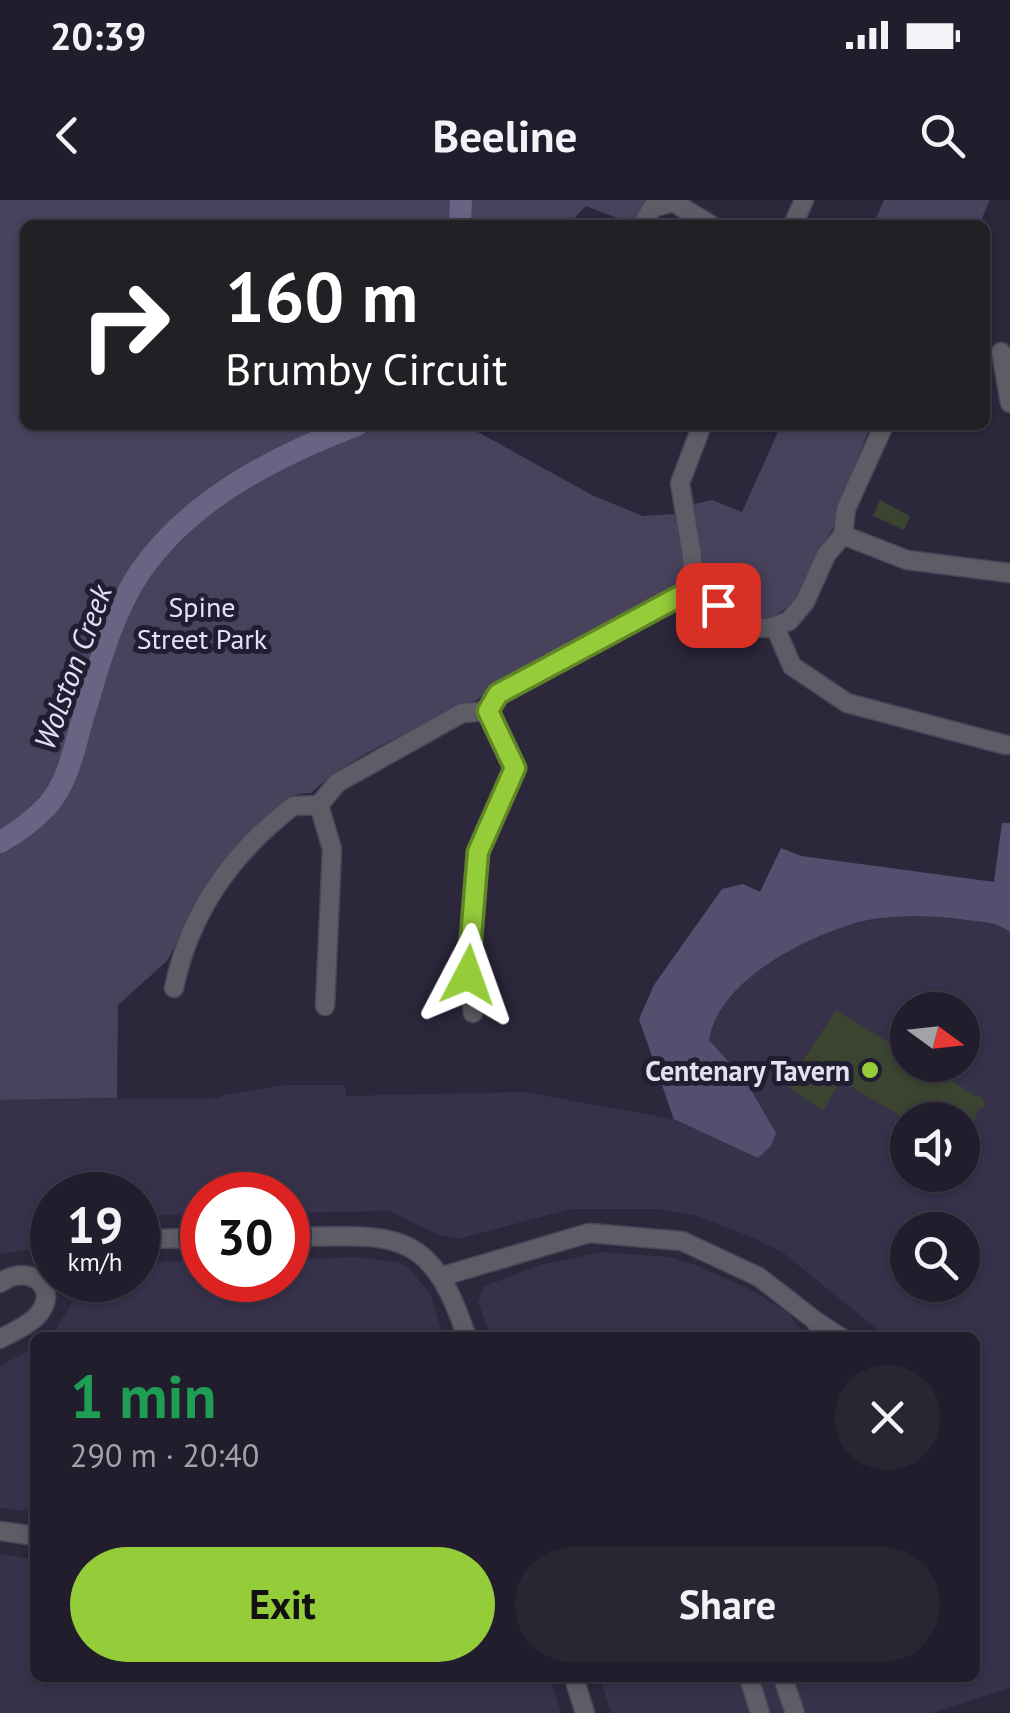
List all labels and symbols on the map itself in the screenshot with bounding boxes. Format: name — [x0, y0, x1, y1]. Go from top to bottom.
pin — [676, 563, 761, 648]
water label: Wolston Creek — [24, 578, 120, 755]
park label: Spine Street Park — [137, 588, 268, 657]
position arrow — [416, 923, 520, 1027]
north arrow — [890, 992, 980, 1082]
place label: Centenary Tavern — [645, 1052, 850, 1089]
marker: Centenary Tavern — [859, 1059, 881, 1081]
speed limit sign: 30 — [180, 1172, 310, 1302]

